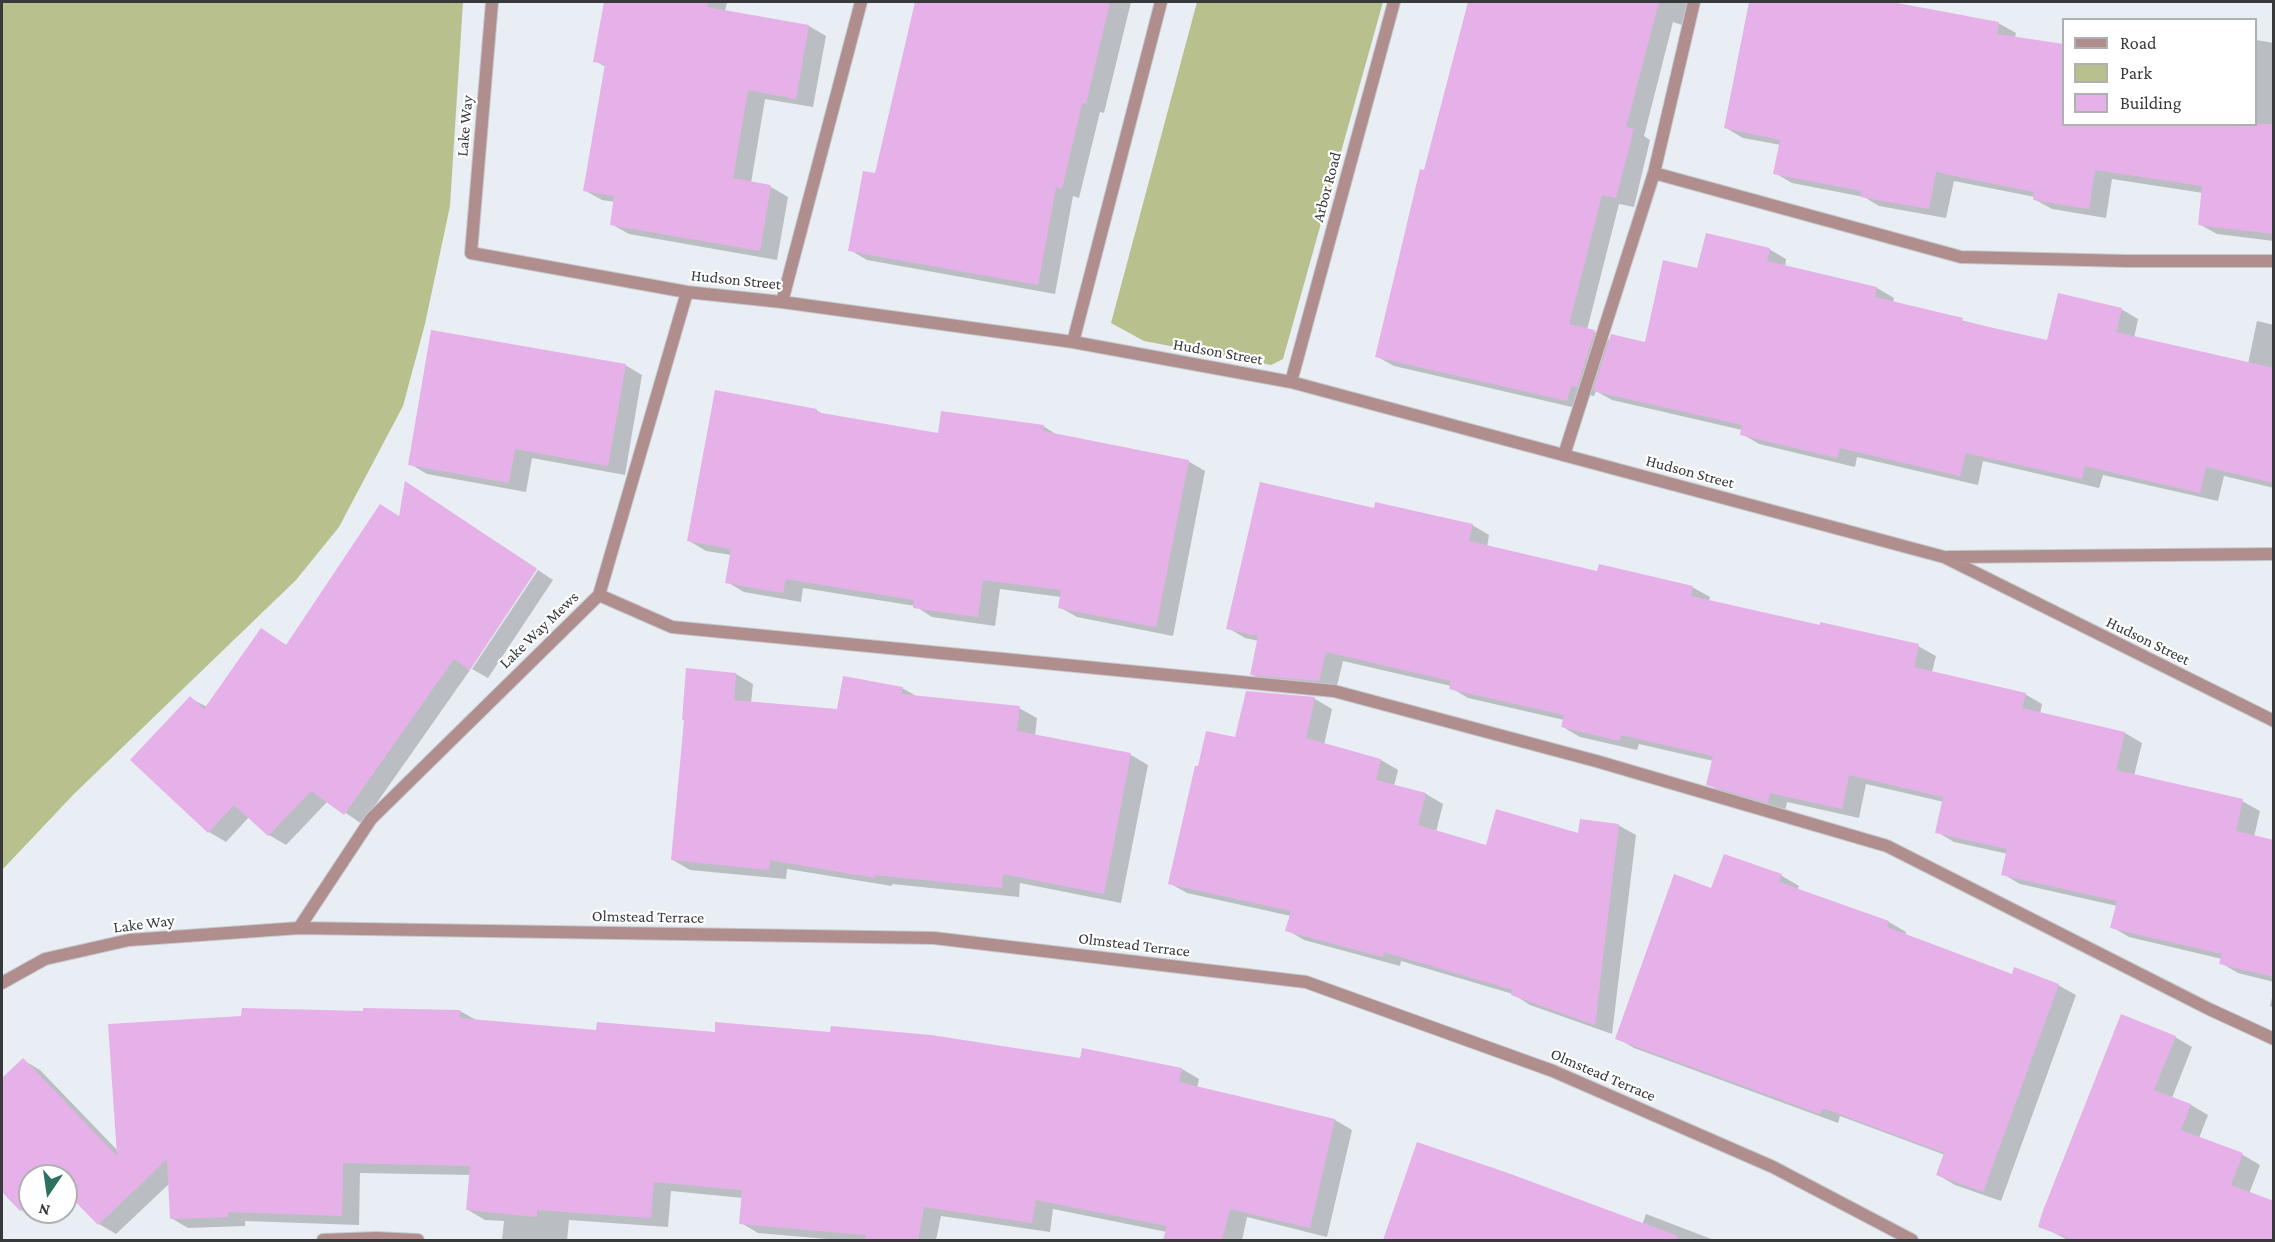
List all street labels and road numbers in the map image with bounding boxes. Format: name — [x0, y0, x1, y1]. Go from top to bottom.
street label: Lake Way — [453, 94, 477, 158]
street label: Arbor Road — [1308, 150, 1346, 224]
street label: Hudson Street — [690, 266, 782, 294]
street label: Hudson Street — [1172, 335, 1264, 369]
street label: Hudson Street — [1644, 451, 1736, 493]
street label: Lake Way Mews — [495, 587, 583, 673]
street label: Hudson Street — [2103, 612, 2193, 670]
street label: Olmstead Terrace — [592, 906, 704, 928]
street label: Lake Way — [112, 911, 176, 937]
street label: Olmstead Terrace — [1077, 929, 1191, 961]
street label: Olmstead Terrace — [1548, 1044, 1658, 1106]

